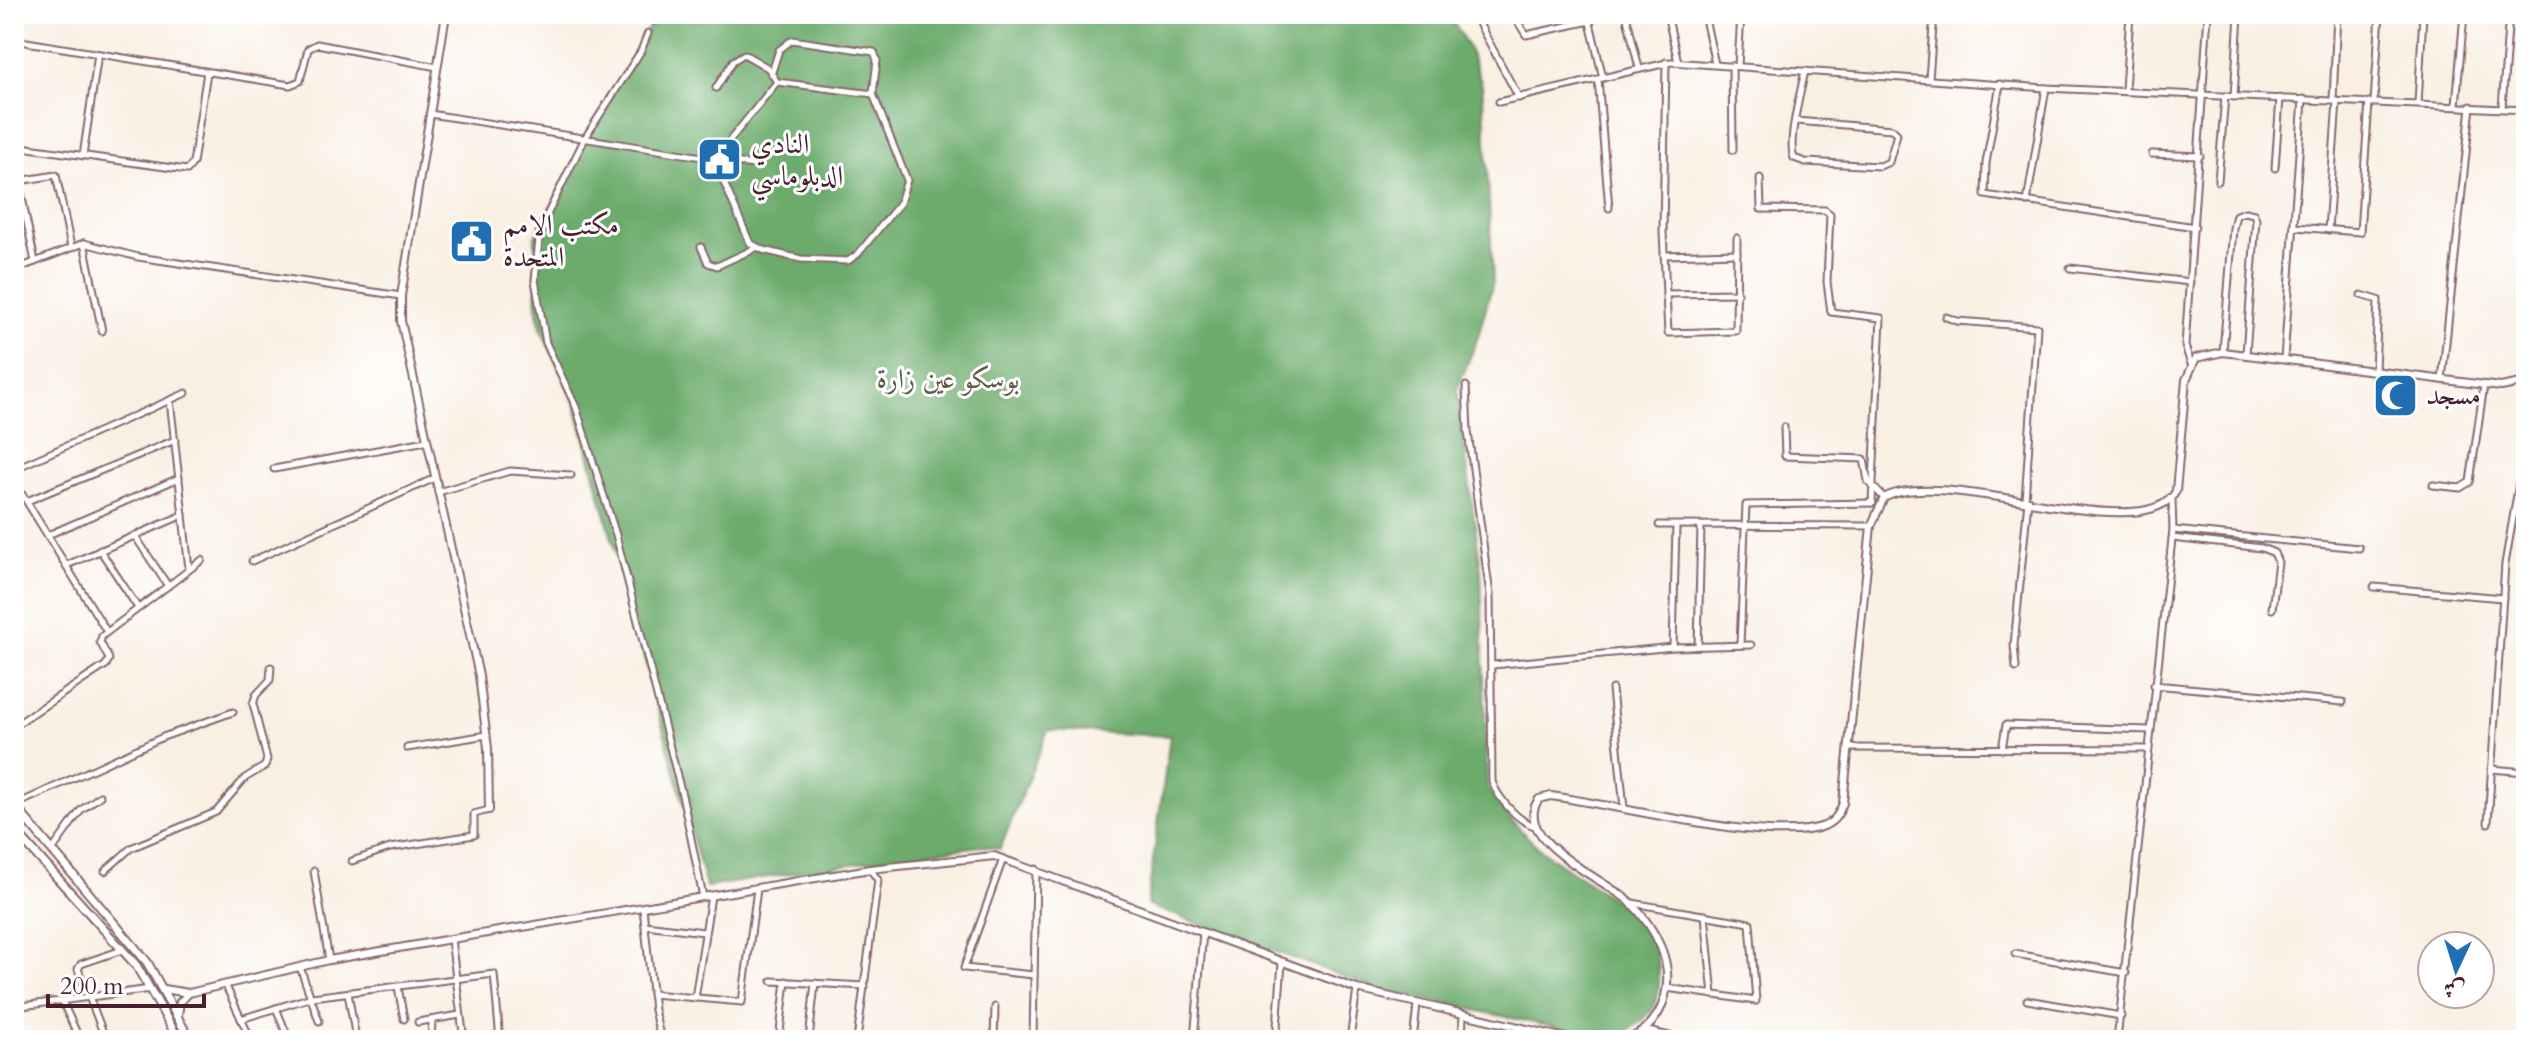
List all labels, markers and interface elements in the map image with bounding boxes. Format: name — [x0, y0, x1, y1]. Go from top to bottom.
place label: النادي الدبلوماسي — [751, 125, 843, 202]
public building icon: النادي الدبلوماسي — [696, 136, 744, 184]
place label: مكتب الامم المتحدة — [503, 206, 619, 276]
public building icon: مكتب الامم المتحدة — [448, 217, 496, 265]
park label: بوسكو عين زارة — [877, 360, 1020, 398]
mosque icon: مسجد — [2371, 371, 2419, 419]
place label: مسجد — [2426, 376, 2481, 414]
north arrow — [2416, 930, 2496, 1010]
scale bar — [48, 958, 204, 1008]
text: 200 m — [60, 970, 124, 1003]
text: ش — [2443, 973, 2467, 1005]

